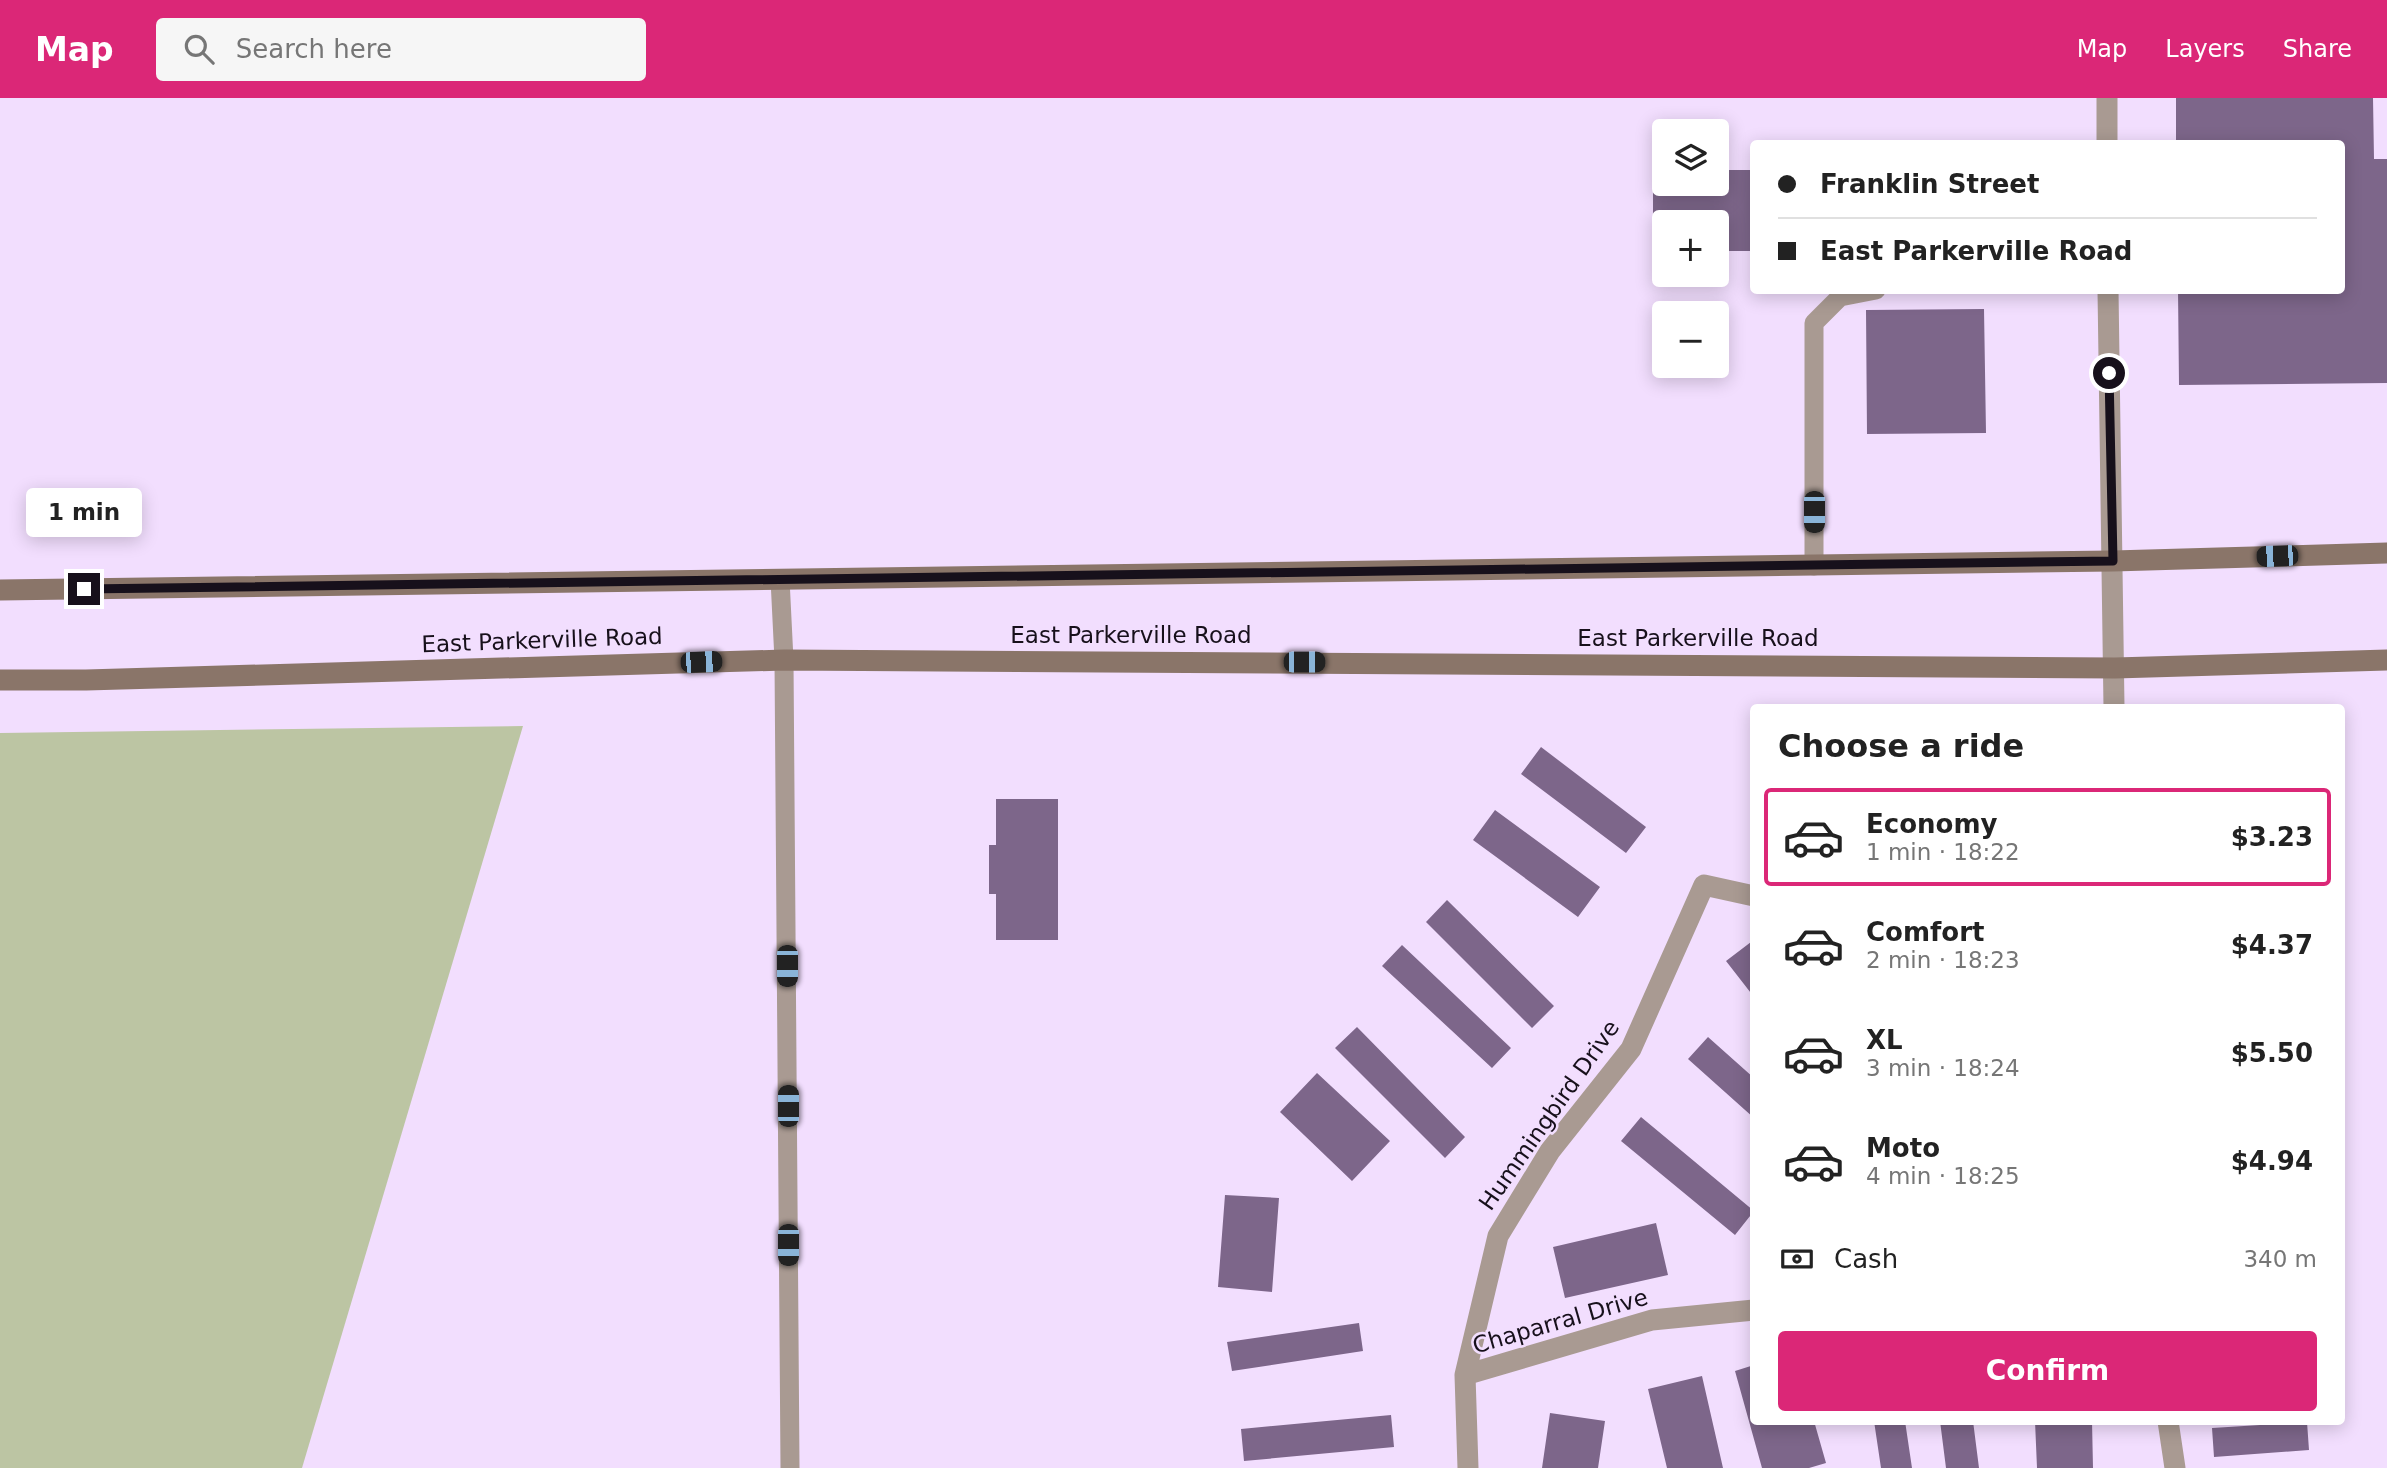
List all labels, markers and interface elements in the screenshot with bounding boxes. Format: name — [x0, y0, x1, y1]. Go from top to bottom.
search box — [156, 18, 646, 81]
text: Map — [35, 30, 114, 69]
icon: search — [180, 30, 218, 68]
text: Search here — [236, 34, 392, 64]
text: Map — [2077, 35, 2127, 63]
text: Layers — [2165, 35, 2245, 63]
text: Share — [2283, 35, 2352, 63]
map controls — [1652, 119, 1729, 378]
button: layers — [1652, 119, 1729, 196]
text: Franklin Street — [1820, 169, 2039, 199]
button: + — [1652, 210, 1729, 287]
text: East Parkerville Road — [1820, 236, 2132, 266]
button: − — [1652, 301, 1729, 378]
route start — [2093, 357, 2125, 389]
callout: 1 min — [26, 488, 142, 536]
car — [1804, 491, 1825, 533]
text: 1 min — [48, 499, 120, 525]
car — [2256, 545, 2299, 567]
route end — [68, 573, 100, 605]
street label: East Parkerville Road — [1010, 622, 1252, 648]
street label: East Parkerville Road — [421, 623, 663, 657]
street label: East Parkerville Road — [1577, 625, 1819, 651]
car — [680, 651, 723, 673]
car — [1284, 652, 1326, 673]
text: Choose a ride — [1778, 727, 2024, 765]
icon: car — [1782, 806, 1845, 869]
text: Economy — [1866, 809, 1997, 839]
text: $3.23 — [2231, 822, 2313, 852]
text: 1 min · 18:22 — [1866, 839, 2020, 865]
icon: car — [1782, 914, 1845, 977]
text: Comfort — [1866, 917, 1984, 947]
text: $4.37 — [2231, 930, 2313, 960]
car — [777, 945, 798, 987]
text: 2 min · 18:23 — [1866, 947, 2020, 973]
street label: Hummingbird Drive — [1474, 1015, 1624, 1215]
icon: car — [1782, 1022, 1845, 1085]
text: XL — [1866, 1025, 1903, 1055]
text: $5.50 — [2231, 1038, 2313, 1068]
text: 3 min · 18:24 — [1866, 1055, 2020, 1081]
car — [778, 1085, 799, 1127]
icon: car — [1782, 1130, 1845, 1193]
text: Moto — [1866, 1133, 1940, 1163]
text: $4.94 — [2231, 1146, 2313, 1176]
text: 4 min · 18:25 — [1866, 1163, 2020, 1189]
car — [778, 1224, 799, 1266]
icon: cash — [1778, 1240, 1816, 1278]
text: Cash — [1834, 1244, 1898, 1274]
text: 340 m — [2243, 1246, 2317, 1272]
street label: Chaparral Drive — [1469, 1284, 1651, 1358]
button: Confirm — [1778, 1331, 2317, 1411]

